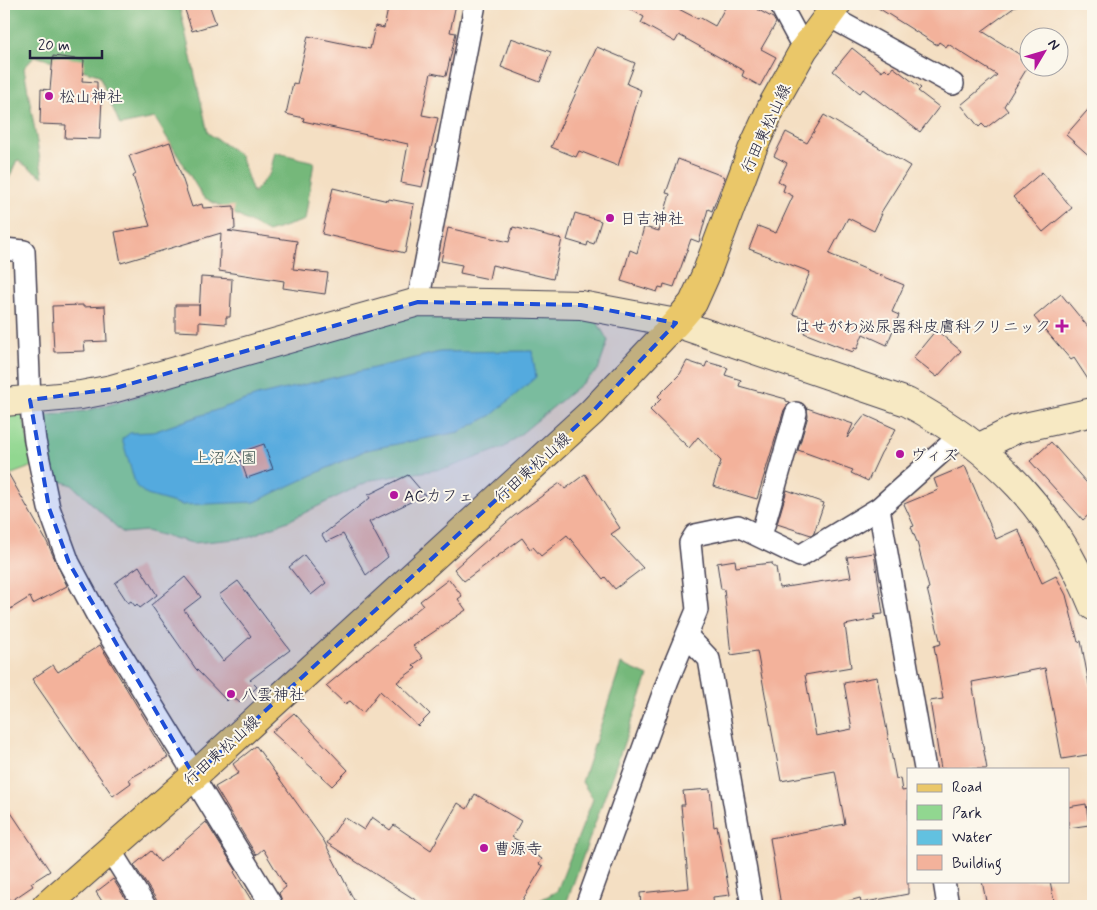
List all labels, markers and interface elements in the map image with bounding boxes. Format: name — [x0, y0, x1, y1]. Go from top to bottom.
scale bar — [30, 28, 102, 60]
north arrow — [1020, 28, 1070, 78]
text: N — [1043, 35, 1063, 54]
text: 20 m — [38, 36, 70, 56]
street label: 行田東松山線 — [737, 81, 796, 177]
place label: 松山神社 — [59, 87, 123, 108]
marker: 松山神社 — [43, 90, 55, 102]
place label: 日吉神社 — [620, 209, 684, 230]
marker: 日吉神社 — [604, 212, 616, 224]
place label: はせがわ泌尿器科皮膚科クリニック — [795, 317, 1051, 338]
marker: はせがわ泌尿器科皮膚科クリニック — [1055, 319, 1069, 333]
street label: 行田東松山線 — [490, 428, 576, 508]
place label: ヴィズ — [910, 445, 958, 466]
park label: 上沼公園 — [193, 448, 257, 469]
marker: ヴィズ — [894, 448, 906, 460]
place label: ACカフェ — [404, 486, 474, 507]
marker: ACカフェ — [388, 489, 400, 501]
place label: 八雲神社 — [241, 685, 305, 706]
marker: 八雲神社 — [225, 688, 237, 700]
street label: 行田東松山線 — [179, 711, 265, 791]
legend — [907, 768, 1070, 882]
text: Road — [952, 778, 982, 798]
text: Park — [952, 804, 982, 824]
text: Water — [952, 828, 992, 848]
place label: 曹源寺 — [494, 839, 542, 860]
marker: 曹源寺 — [478, 842, 490, 854]
text: Building — [952, 854, 1002, 875]

